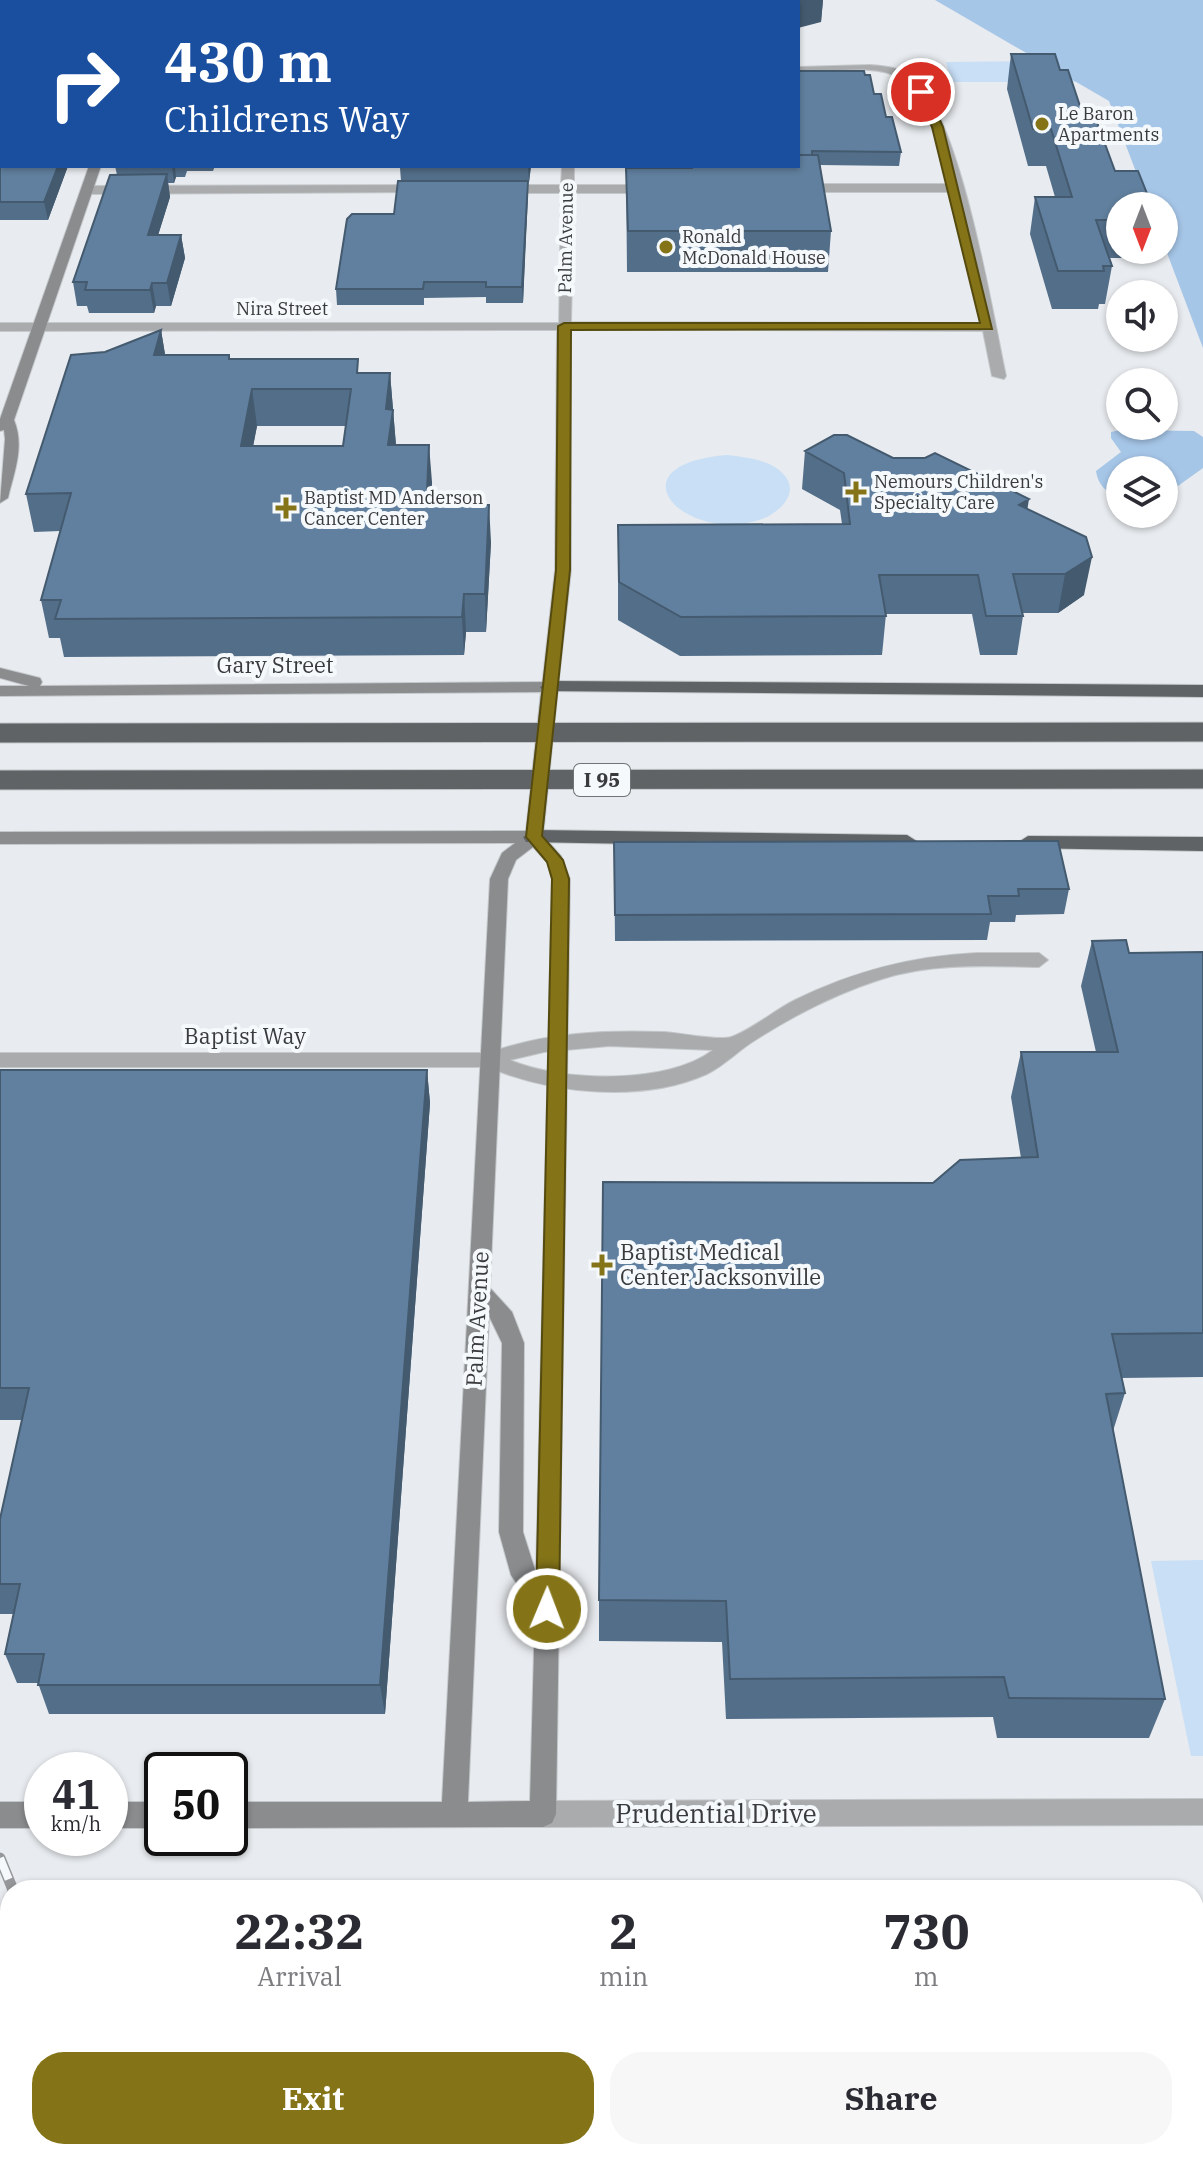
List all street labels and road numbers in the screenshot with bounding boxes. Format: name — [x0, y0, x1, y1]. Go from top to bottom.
street label: Palm Avenue — [553, 182, 578, 294]
street label: Nira Street — [236, 297, 328, 320]
street label: Gary Street — [216, 650, 334, 679]
road number: I 95 — [574, 764, 630, 796]
street label: Baptist Way — [184, 1021, 306, 1050]
street label: Palm Avenue — [458, 1251, 495, 1387]
street label: Prudential Drive — [615, 1796, 817, 1830]

